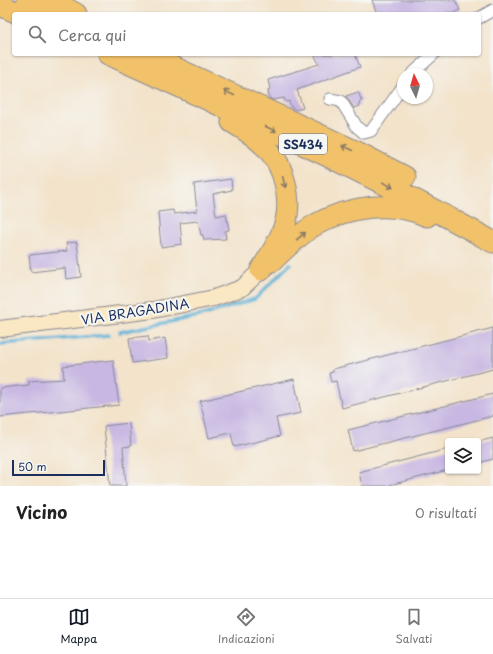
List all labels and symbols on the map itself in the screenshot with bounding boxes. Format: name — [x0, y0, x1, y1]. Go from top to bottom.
north arrow — [397, 68, 433, 104]
one-way arrow — [224, 89, 236, 96]
one-way arrow — [264, 125, 276, 133]
road number: SS434 — [279, 134, 327, 154]
one-way arrow — [342, 144, 354, 151]
one-way arrow — [281, 175, 288, 188]
one-way arrow — [382, 181, 394, 189]
one-way arrow — [296, 231, 307, 240]
street label: VIA BRAGADINA — [80, 293, 190, 329]
scale bar — [12, 458, 105, 477]

